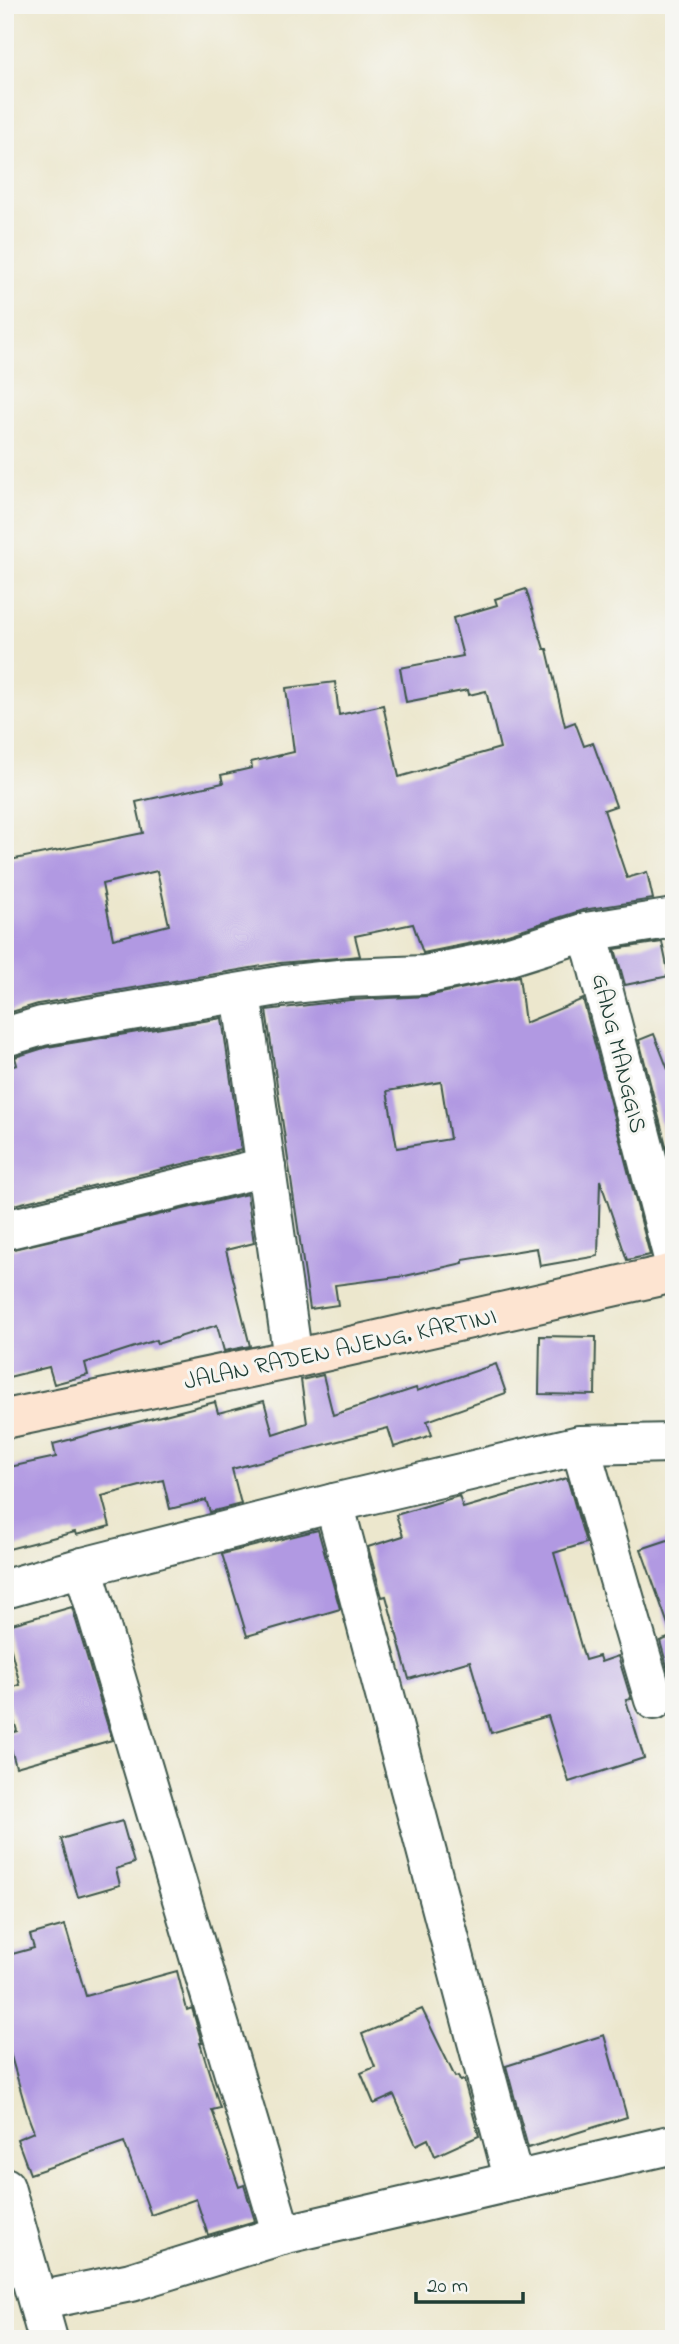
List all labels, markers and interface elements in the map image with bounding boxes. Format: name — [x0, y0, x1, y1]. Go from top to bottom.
street label: GANG MANGGIS — [581, 970, 654, 1137]
street label: JALAN RADEN AJENG. KARTINI — [181, 1300, 500, 1401]
scale bar — [416, 2260, 523, 2304]
text: 20 m — [427, 2272, 468, 2302]

